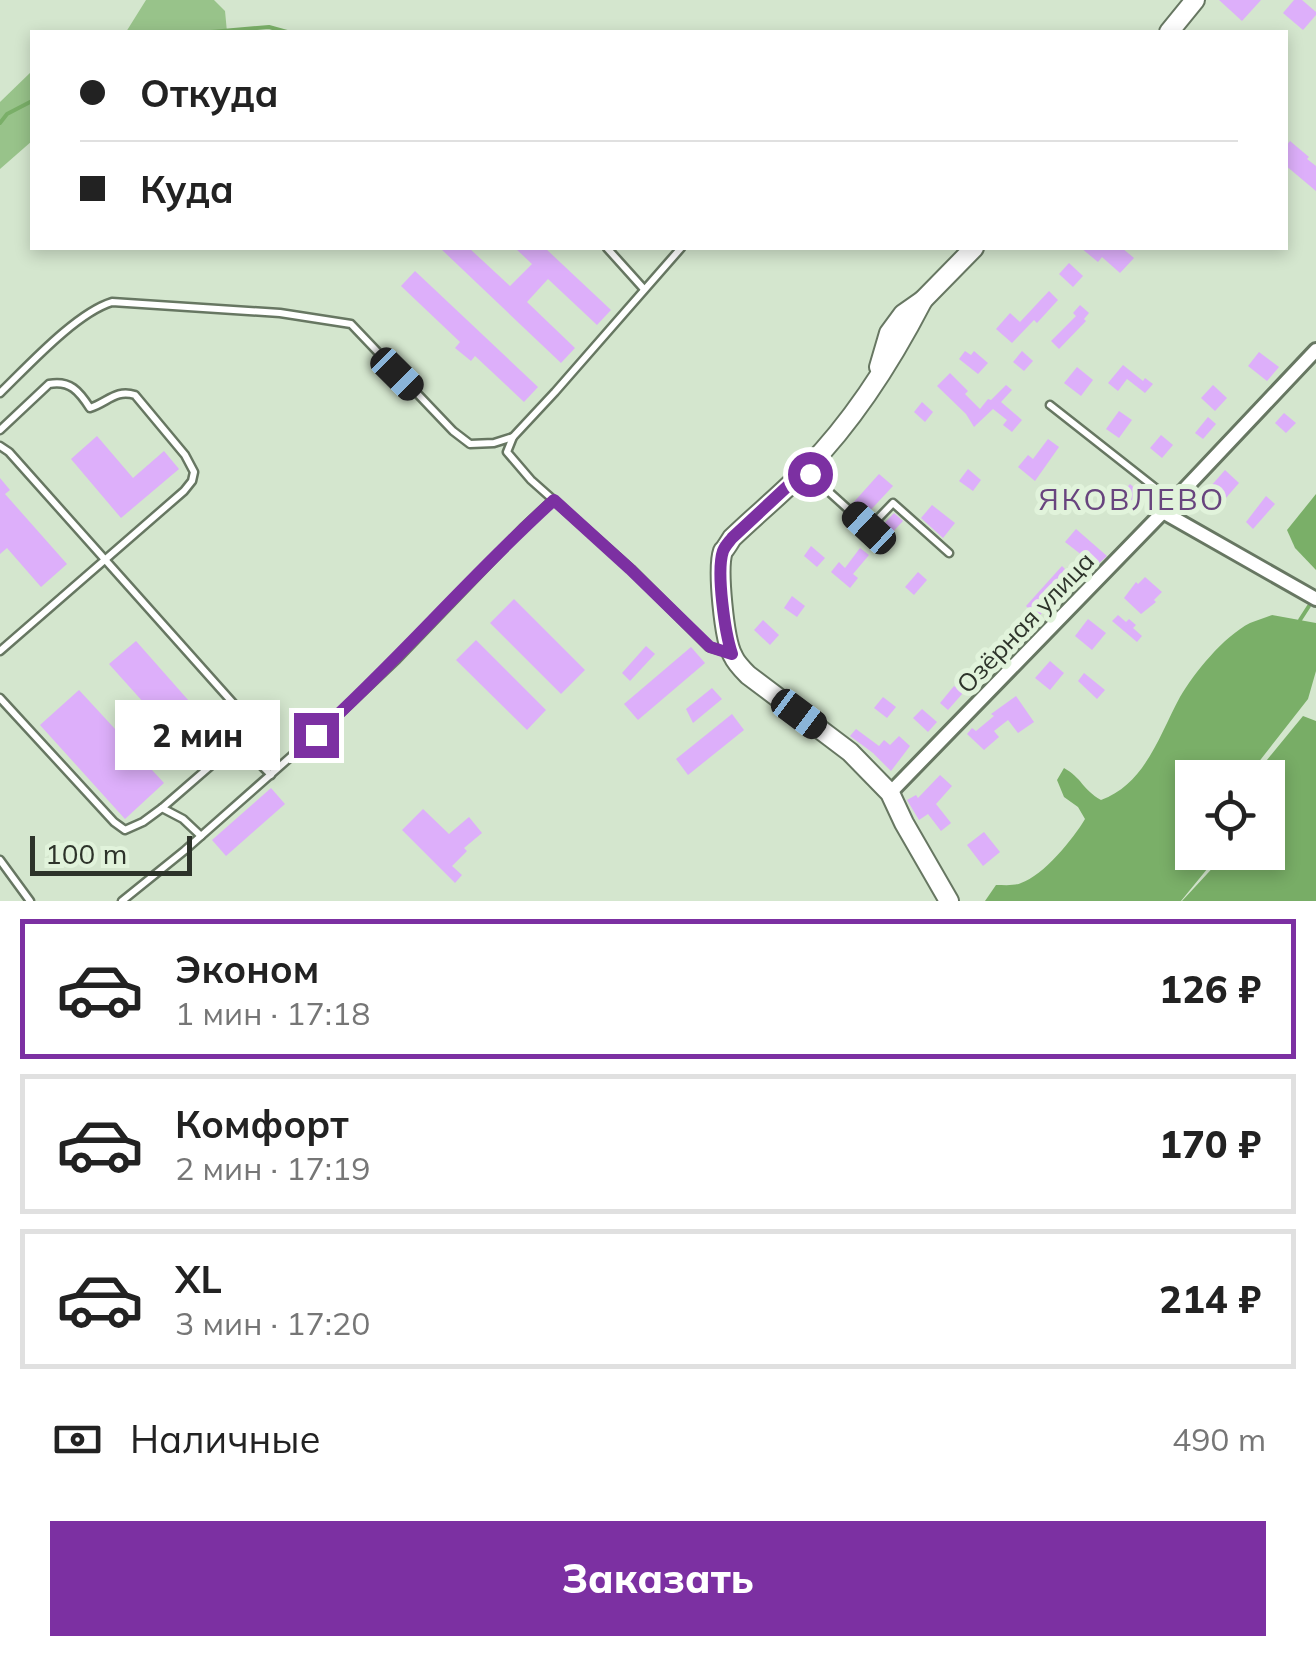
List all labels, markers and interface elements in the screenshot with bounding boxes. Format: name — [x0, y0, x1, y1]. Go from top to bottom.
text: Откуда — [140, 69, 279, 117]
text: Куда — [140, 165, 234, 213]
car — [365, 342, 429, 406]
route start — [788, 452, 833, 497]
district label: ЯКОВЛЕВО — [1038, 480, 1226, 518]
car — [837, 497, 901, 559]
street label: Озёрная улица — [950, 545, 1100, 699]
car — [766, 684, 832, 744]
callout: 2 мин — [116, 700, 281, 770]
route end — [294, 713, 339, 758]
text: 2 мин — [152, 715, 243, 755]
map controls — [1175, 760, 1285, 870]
button: locate — [1175, 760, 1285, 870]
scale bar — [30, 831, 192, 876]
text: 100 m — [45, 836, 127, 871]
icon: car — [55, 944, 145, 1034]
text: Эконом — [175, 945, 319, 993]
text: 126 ₽ — [1159, 965, 1261, 1013]
text: 1 мин · 17:18 — [175, 993, 370, 1033]
icon: car — [55, 1099, 145, 1189]
text: Комфорт — [175, 1100, 349, 1148]
text: 170 ₽ — [1159, 1120, 1261, 1168]
text: 2 мин · 17:19 — [175, 1148, 370, 1188]
icon: car — [55, 1254, 145, 1344]
text: XL — [175, 1255, 222, 1303]
text: 214 ₽ — [1159, 1275, 1261, 1323]
text: 3 мин · 17:20 — [175, 1303, 370, 1343]
icon: cash — [50, 1412, 105, 1467]
text: Наличные — [130, 1415, 321, 1463]
text: 490 m — [1172, 1419, 1266, 1459]
button: Заказать — [50, 1521, 1266, 1636]

